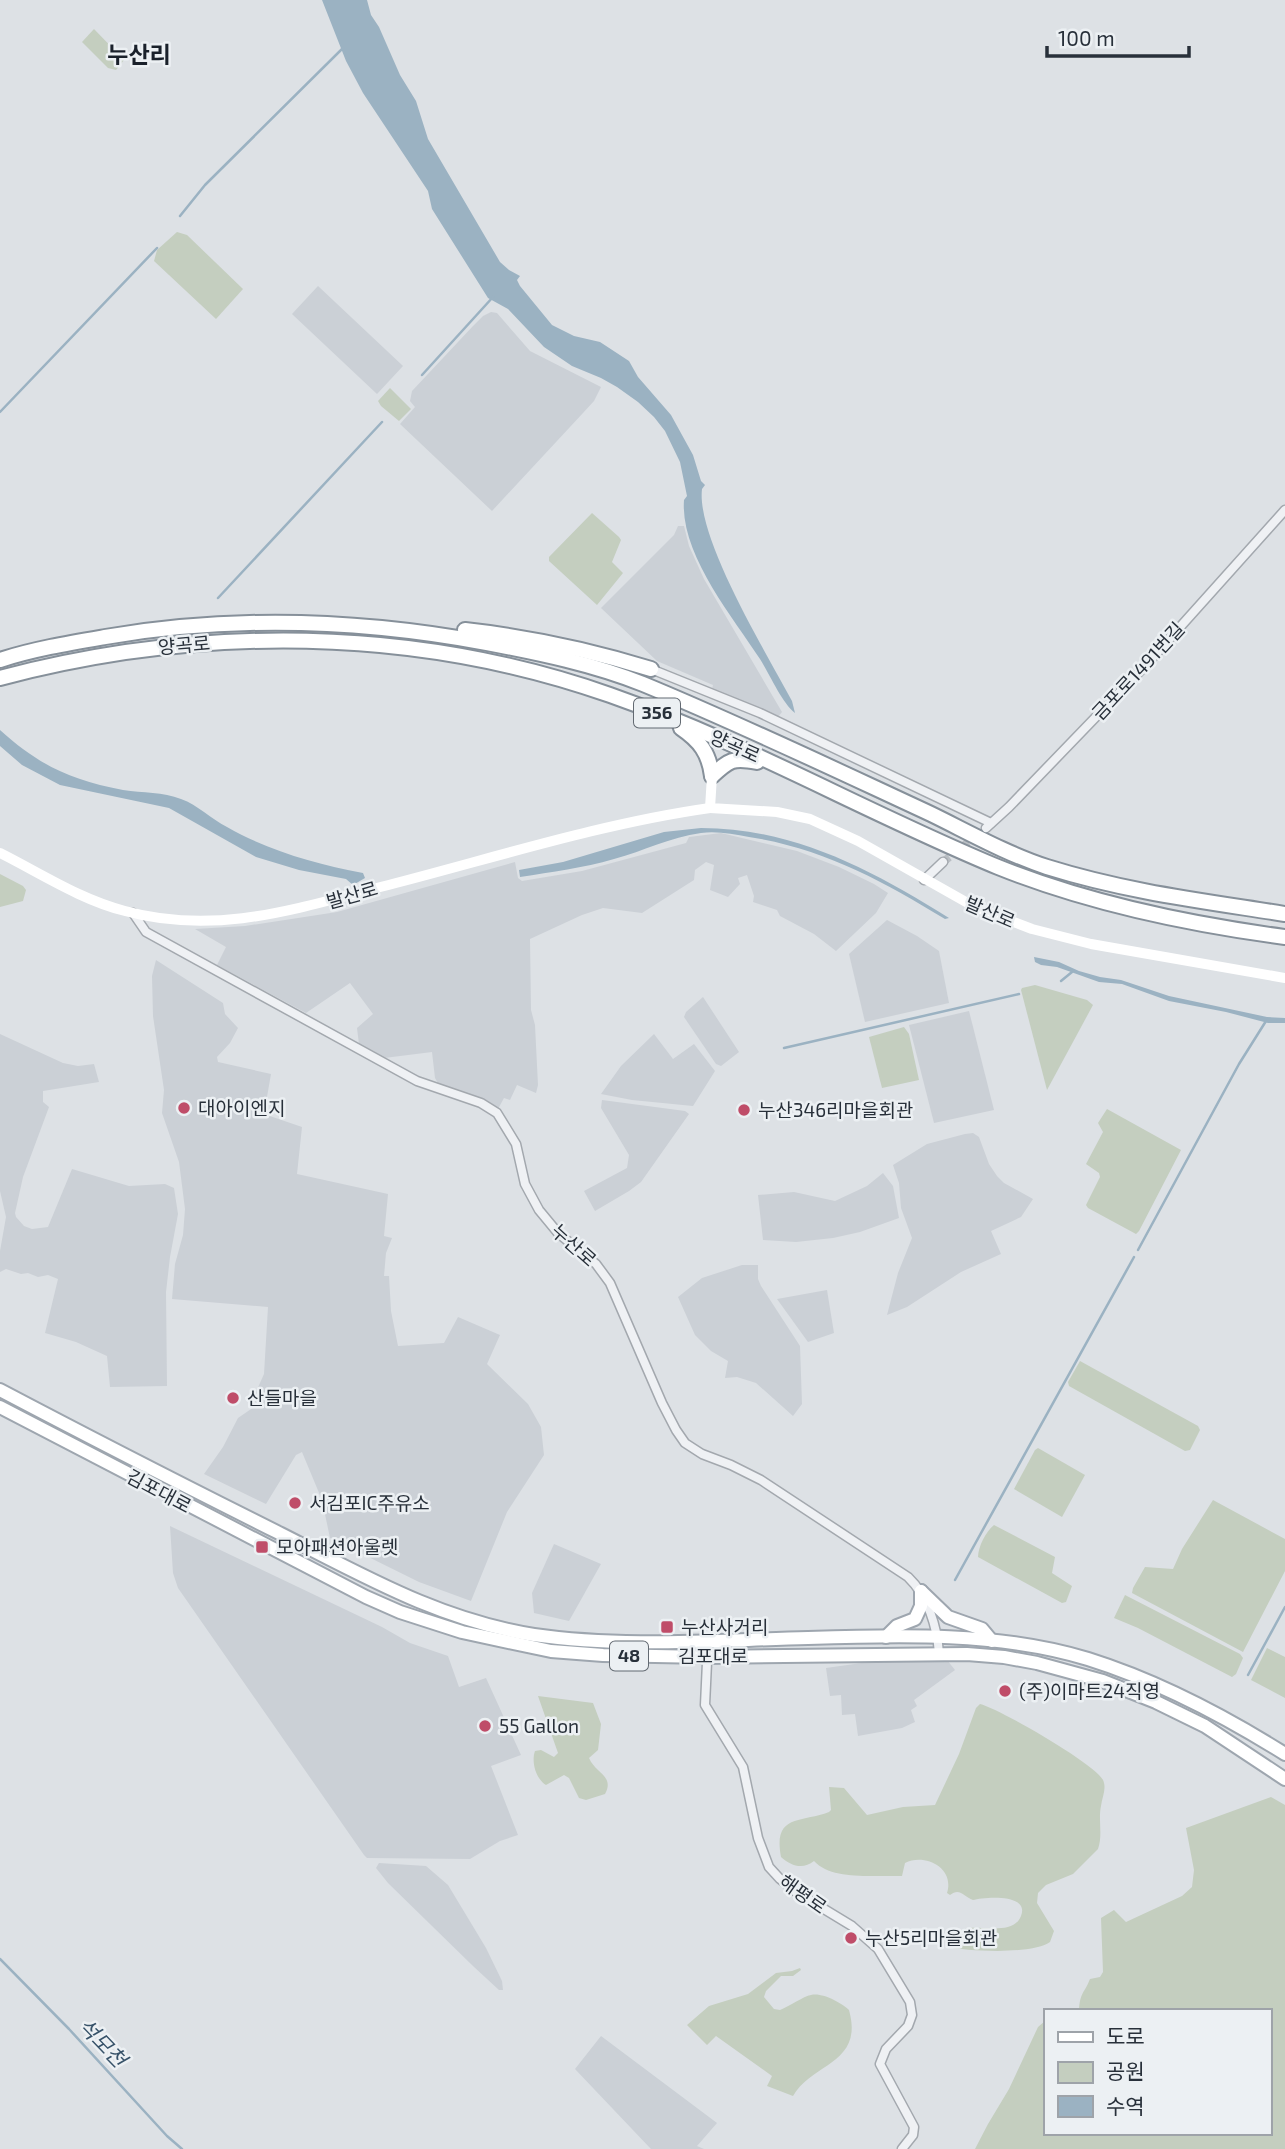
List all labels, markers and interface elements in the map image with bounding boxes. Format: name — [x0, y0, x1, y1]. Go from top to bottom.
scale bar — [1047, 14, 1189, 58]
text: 100 m — [1058, 25, 1115, 50]
district label: 누산리 — [107, 40, 171, 68]
street label: 금포로1491번길 — [1087, 617, 1189, 724]
street label: 양곡로 — [157, 631, 211, 658]
road number: 356 — [634, 698, 680, 728]
street label: 양곡로 — [707, 724, 764, 767]
street label: 발산로 — [323, 876, 380, 913]
street label: 발산로 — [962, 891, 1019, 932]
place label: 대아이엔지 — [198, 1096, 285, 1119]
place label: 누산346리마을회관 — [758, 1098, 913, 1121]
marker: 대아이엔지 — [176, 1100, 192, 1116]
marker: 누산346리마을회관 — [736, 1102, 752, 1118]
street label: 누산로 — [547, 1219, 602, 1271]
place label: 산들마을 — [247, 1386, 317, 1409]
marker: 산들마을 — [225, 1390, 241, 1406]
street label: 김포대로 — [123, 1464, 196, 1517]
place label: 서김포IC주유소 — [309, 1491, 430, 1514]
marker: 서김포IC주유소 — [287, 1495, 303, 1511]
place label: 모아패션아울렛 — [276, 1535, 398, 1558]
marker: 모아패션아울렛 — [254, 1539, 270, 1555]
place label: 누산사거리 — [681, 1615, 768, 1638]
marker: 누산사거리 — [659, 1619, 675, 1635]
road number: 48 — [610, 1642, 648, 1671]
street label: 김포대로 — [678, 1644, 748, 1667]
place label: (주)이마트24직영 — [1019, 1679, 1160, 1702]
marker: (주)이마트24직영 — [997, 1683, 1013, 1699]
place label: 55 Gallon — [499, 1714, 579, 1737]
marker: 55 Gallon — [477, 1718, 493, 1734]
street label: 해평로 — [775, 1869, 831, 1918]
place label: 누산5리마을회관 — [865, 1926, 998, 1949]
marker: 누산5리마을회관 — [843, 1930, 859, 1946]
legend — [1044, 2009, 1271, 2135]
water label: 석모천 — [74, 2012, 134, 2073]
text: 도로 — [1106, 2023, 1145, 2048]
text: 공원 — [1106, 2058, 1145, 2083]
text: 수역 — [1106, 2093, 1145, 2118]

